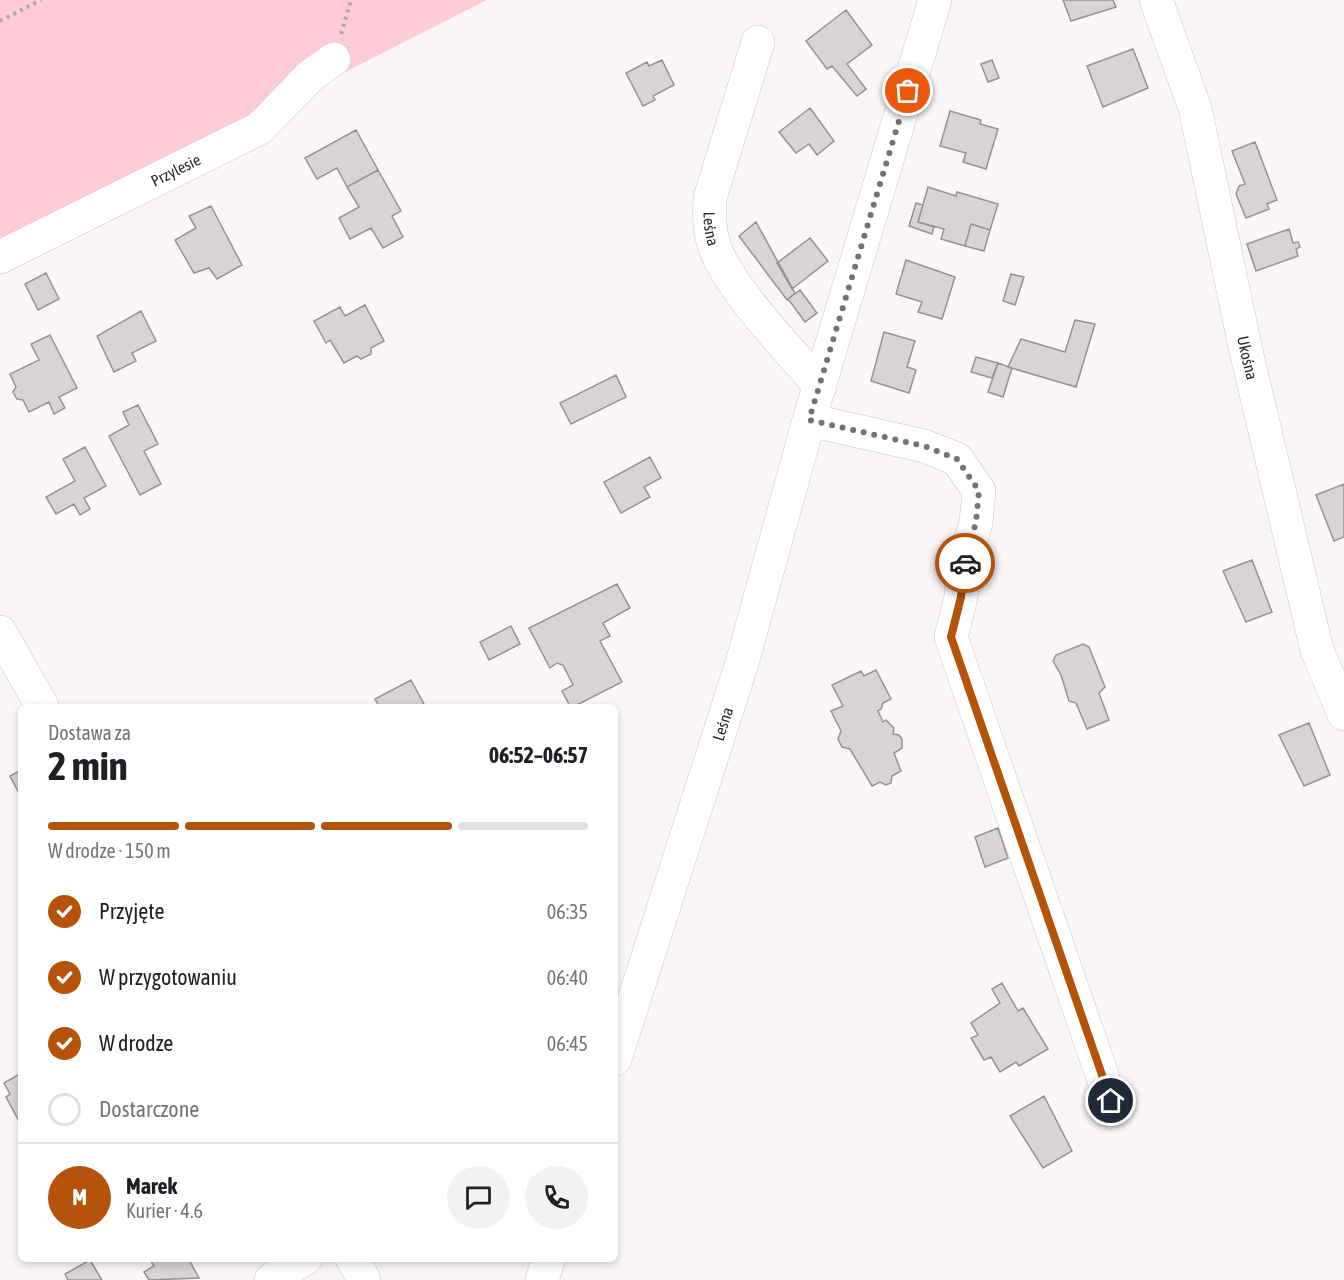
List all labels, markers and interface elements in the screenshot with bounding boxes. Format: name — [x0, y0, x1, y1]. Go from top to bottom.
pin — [882, 65, 933, 116]
icon: bag — [891, 74, 924, 107]
street label: Przylesie — [148, 150, 203, 190]
street label: Leśna — [700, 211, 723, 248]
street label: Ukośna — [1234, 334, 1261, 381]
courier — [935, 533, 995, 593]
icon: car — [949, 547, 982, 580]
street label: Leśna — [709, 705, 736, 743]
text: Dostawa za — [48, 721, 131, 744]
text: 06:52–06:57 — [489, 742, 588, 768]
text: 2 min — [48, 744, 128, 788]
text: W drodze · 150 m — [48, 839, 171, 862]
icon: check — [48, 895, 81, 928]
text: Przyjęte — [99, 898, 164, 924]
text: 06:35 — [547, 900, 588, 923]
icon: check — [48, 961, 81, 994]
text: W przygotowaniu — [99, 964, 237, 990]
text: 06:40 — [547, 966, 588, 989]
icon: check — [48, 1027, 81, 1060]
text: W drodze — [99, 1030, 173, 1056]
text: 06:45 — [547, 1032, 588, 1055]
pin — [1085, 1075, 1136, 1126]
icon: home — [1094, 1084, 1127, 1117]
text: Dostarczone — [99, 1096, 199, 1122]
button: chat — [447, 1166, 510, 1229]
button: phone — [525, 1166, 588, 1229]
text: Marek — [126, 1173, 177, 1199]
text: M — [72, 1184, 87, 1210]
text: Kurier · 4.6 — [126, 1199, 203, 1222]

